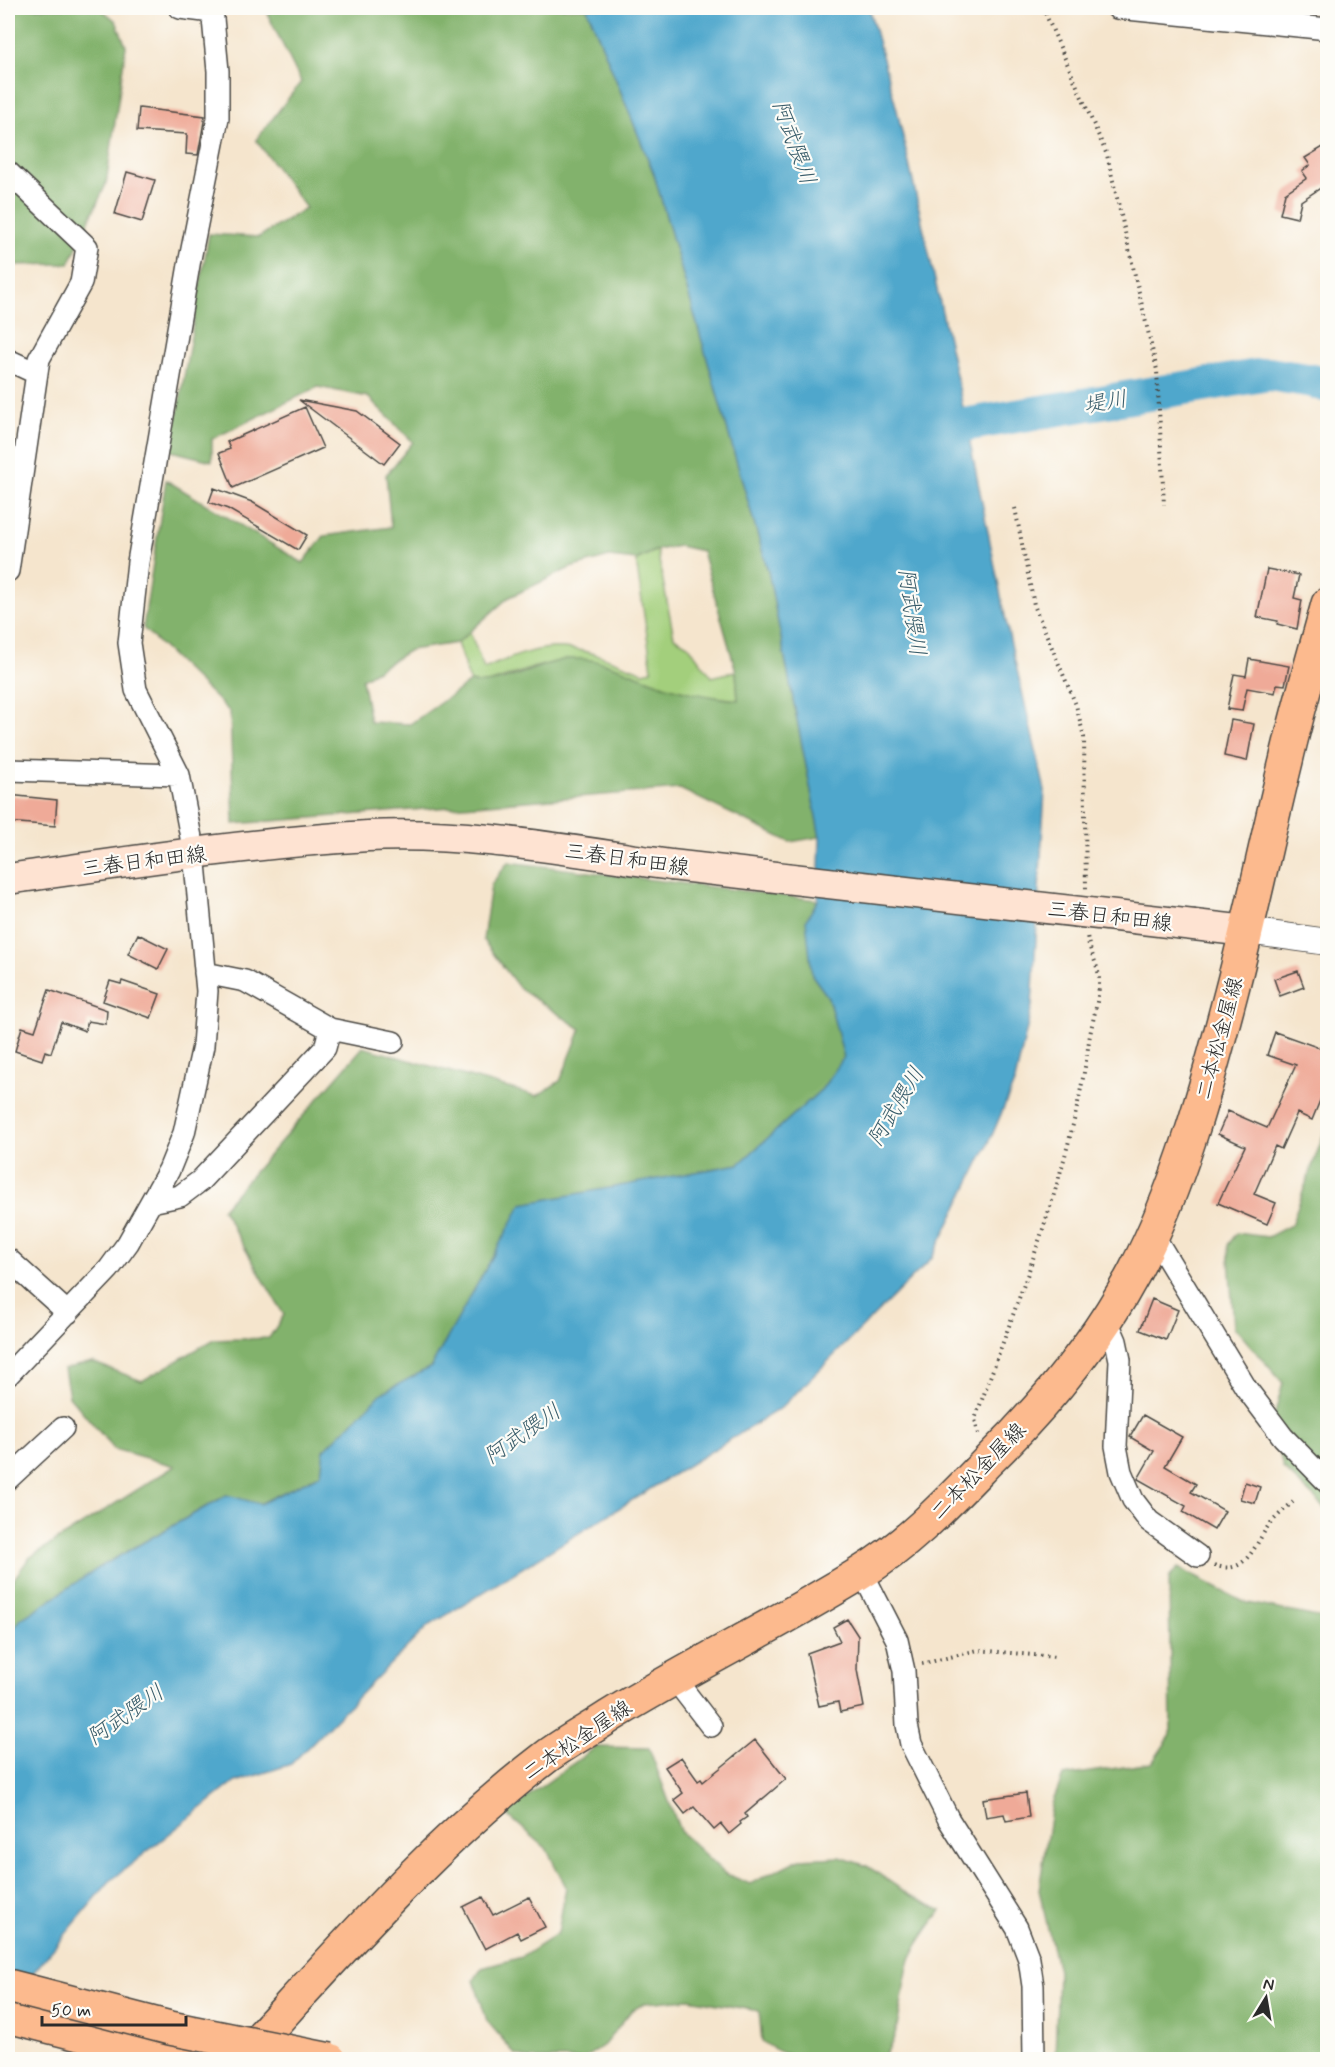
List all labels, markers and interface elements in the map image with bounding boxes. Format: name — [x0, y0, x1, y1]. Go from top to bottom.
water label: 阿武隈川 — [765, 97, 821, 189]
water label: 堤川 — [1081, 385, 1129, 421]
water label: 阿武隈川 — [891, 567, 931, 658]
street label: 三春日和田線 — [563, 837, 691, 883]
street label: 三春日和田線 — [80, 840, 208, 884]
street label: 三春日和田線 — [1046, 895, 1174, 939]
street label: 二本松金屋線 — [1190, 974, 1250, 1103]
water label: 阿武隈川 — [862, 1062, 931, 1152]
water label: 阿武隈川 — [479, 1398, 567, 1471]
street label: 二本松金屋線 — [925, 1417, 1033, 1527]
water label: 阿武隈川 — [82, 1679, 170, 1752]
street label: 二本松金屋線 — [518, 1694, 638, 1788]
north arrow — [1236, 1968, 1296, 2028]
text: N — [1261, 1973, 1276, 1996]
scale bar — [42, 1989, 186, 2027]
text: 50 m — [51, 1999, 91, 2023]

